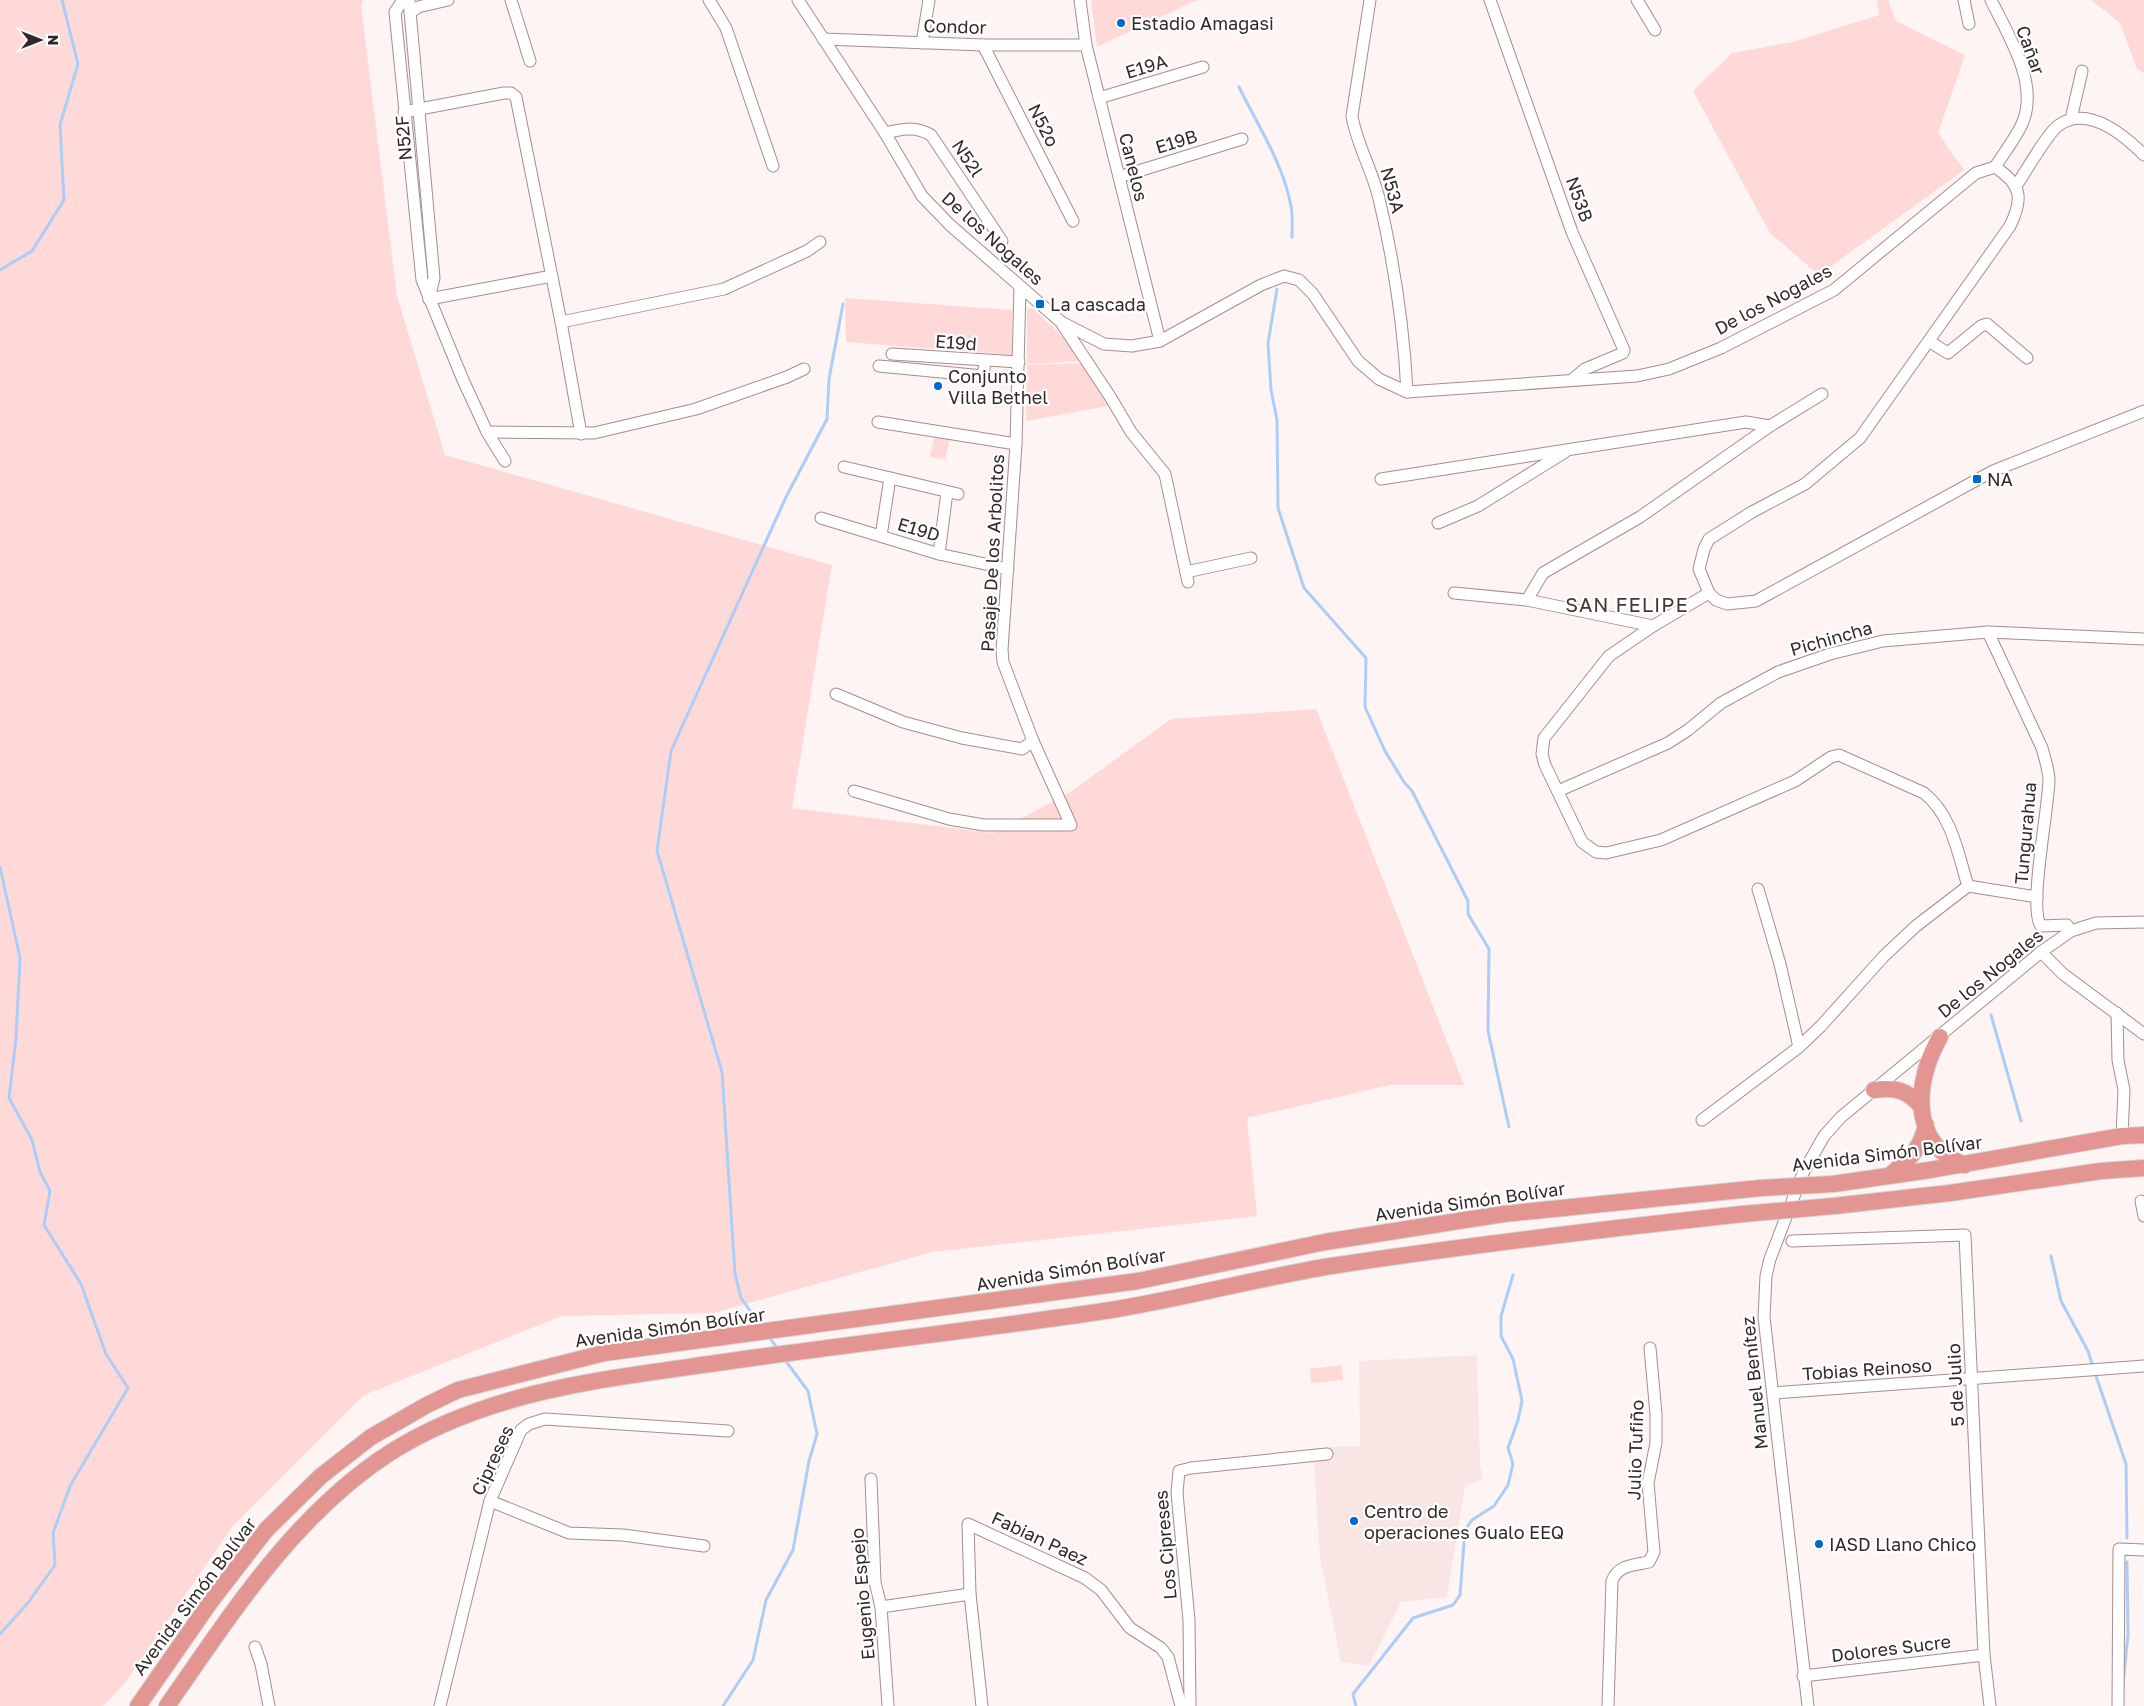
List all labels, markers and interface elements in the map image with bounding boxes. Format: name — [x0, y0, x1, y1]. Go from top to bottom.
place label: Estadio Amagasi — [1131, 12, 1274, 34]
street label: Condor — [923, 14, 987, 38]
north arrow — [15, 15, 65, 65]
marker: Estadio Amagasi — [1115, 17, 1127, 29]
street label: Cañar — [2012, 22, 2050, 78]
text: N — [45, 35, 62, 45]
street label: E19A — [1122, 49, 1170, 83]
street label: N52o — [1024, 100, 1064, 150]
street label: N52F — [390, 114, 416, 162]
street label: E19B — [1152, 124, 1200, 158]
street label: Canelos — [1115, 130, 1153, 204]
street label: N52l — [948, 135, 989, 181]
street label: N53A — [1376, 165, 1410, 215]
street label: N53B — [1562, 173, 1598, 225]
street label: De los Nogales — [938, 187, 1048, 289]
street label: De los Nogales — [1711, 259, 1835, 339]
place label: La cascada — [1050, 293, 1146, 315]
marker: La cascada — [1034, 298, 1046, 310]
street label: E19d — [934, 330, 978, 354]
place label: Conjunto Villa Bethel — [948, 365, 1048, 408]
marker: Conjunto Villa Bethel — [932, 380, 944, 392]
street label: Pasaje De los Arbolitos — [976, 453, 1008, 653]
place label: NA — [1987, 468, 2013, 490]
marker: NA — [1971, 473, 1983, 485]
street label: E19D — [895, 512, 943, 546]
district label: SAN FELIPE — [1565, 592, 1689, 616]
street label: Pichincha — [1787, 616, 1875, 660]
street label: Tungurahua — [2010, 781, 2040, 885]
street label: De los Nogales — [1933, 924, 2047, 1022]
street label: Avenida Simón Bolívar — [1791, 1130, 1983, 1176]
street label: Avenida Simón Bolívar — [1374, 1177, 1566, 1225]
street label: Avenida Simón Bolívar — [975, 1243, 1167, 1295]
street label: Avenida Simón Bolívar — [574, 1303, 766, 1351]
street label: Manuel Benítez — [1736, 1315, 1772, 1451]
street label: 5 de Julio — [1942, 1343, 1968, 1427]
street label: Tobias Reinoso — [1801, 1353, 1933, 1385]
street label: Julio Tufiño — [1622, 1399, 1648, 1501]
street label: Cipreses — [466, 1421, 518, 1499]
street label: Los Cipreses — [1149, 1489, 1181, 1601]
place label: Centro de operaciones Gualo EEQ — [1364, 1500, 1564, 1543]
street label: Fabian Paez — [988, 1506, 1092, 1570]
street label: Avenida Simón Bolívar — [128, 1513, 260, 1679]
marker: Centro de operaciones Gualo EEQ — [1348, 1515, 1360, 1527]
street label: Eugenio Espejo — [845, 1527, 879, 1661]
place label: IASD Llano Chico — [1829, 1533, 1976, 1555]
marker: IASD Llano Chico — [1813, 1538, 1825, 1550]
street label: Dolores Sucre — [1830, 1630, 1952, 1666]

